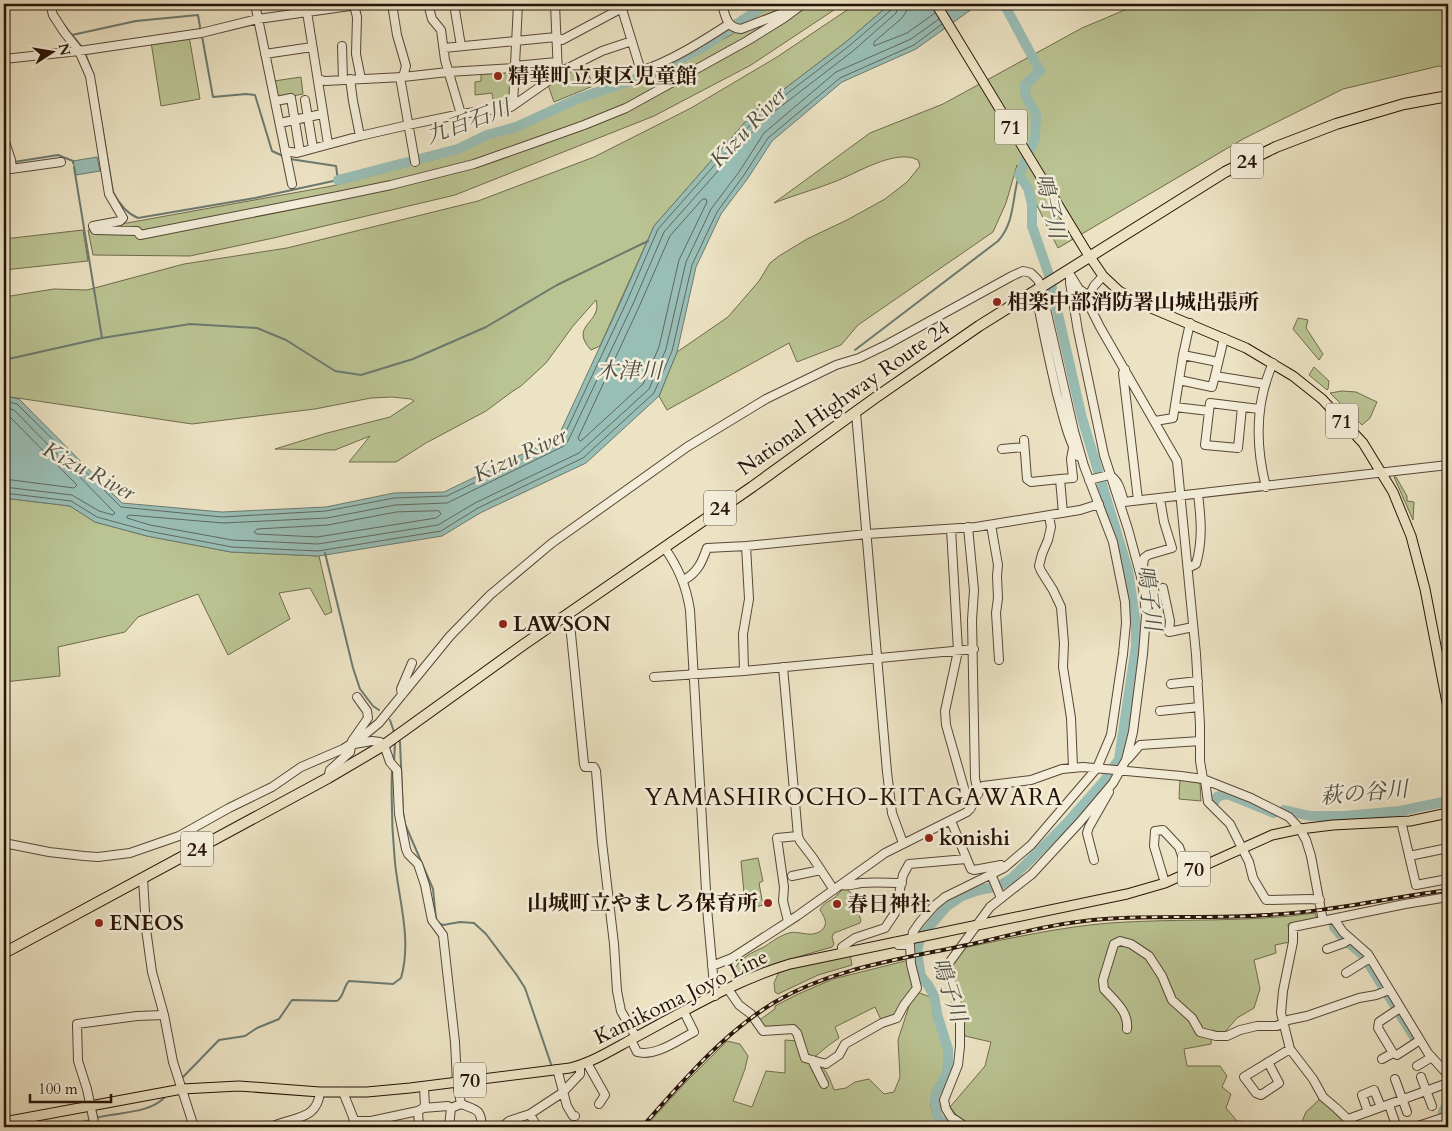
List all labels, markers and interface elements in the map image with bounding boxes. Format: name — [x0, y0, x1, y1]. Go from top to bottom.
north arrow — [28, 28, 78, 78]
text: N — [54, 41, 75, 57]
place label: 精華町立東区児童館 — [508, 62, 697, 91]
marker: 精華町立東区児童館 — [492, 70, 504, 82]
water label: Kizu River — [703, 80, 794, 174]
water label: 九百石川 — [422, 92, 516, 151]
road number: 71 — [995, 110, 1027, 144]
road number: 24 — [1231, 144, 1263, 178]
water label: 鳴子川 — [1028, 170, 1072, 243]
place label: 相楽中部消防署山城出張所 — [1007, 288, 1259, 317]
marker: 相楽中部消防署山城出張所 — [991, 296, 1003, 308]
street label: National Highway Route 24 — [732, 313, 956, 482]
water label: 木津川 — [596, 356, 664, 386]
road number: 71 — [1326, 404, 1358, 438]
water label: Kizu River — [468, 420, 572, 490]
water label: Kizu River — [38, 434, 141, 508]
road number: 24 — [704, 490, 736, 526]
water label: 鳴子川 — [1130, 563, 1168, 635]
place label: LAWSON — [513, 610, 611, 639]
marker: LAWSON — [497, 618, 509, 630]
water label: 萩の谷川 — [1319, 774, 1411, 812]
district label: YAMASHIROCHO-KITAGAWARA — [644, 781, 1064, 814]
place label: konishi — [939, 824, 1010, 853]
road number: 24 — [181, 832, 213, 866]
marker: konishi — [923, 832, 935, 844]
road number: 70 — [1178, 852, 1210, 886]
place label: 山城町立やましろ保育所 — [527, 889, 758, 918]
place label: 春日神社 — [847, 890, 931, 919]
marker: 山城町立やましろ保育所 — [762, 897, 774, 909]
marker: 春日神社 — [831, 898, 843, 910]
place label: ENEOS — [109, 909, 184, 938]
marker: ENEOS — [93, 917, 105, 929]
street label: Kamikoma Joyo Line — [589, 942, 773, 1052]
water label: 鳴子川 — [925, 954, 974, 1028]
road number: 70 — [454, 1062, 486, 1098]
scale bar — [30, 1071, 111, 1103]
text: 100 m — [38, 1079, 78, 1099]

